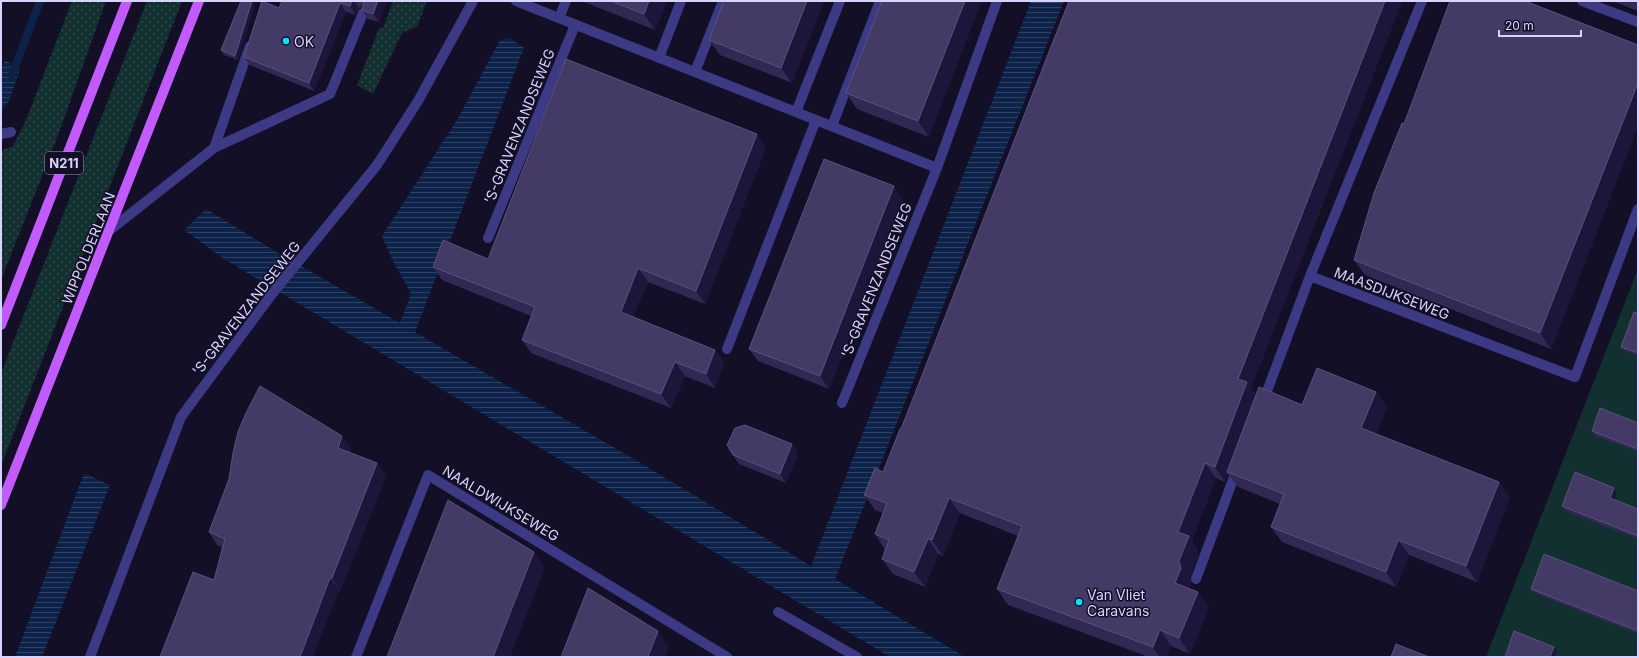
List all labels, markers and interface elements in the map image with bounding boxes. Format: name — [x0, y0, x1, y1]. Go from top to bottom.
scale bar — [1499, 12, 1581, 38]
text: 20 m — [1505, 18, 1534, 33]
place label: OK — [294, 33, 315, 50]
marker: OK — [281, 36, 291, 46]
street label: 'S-GRAVENZANDSEWEG — [480, 46, 558, 206]
road number: N211 — [45, 152, 83, 174]
street label: WIPPOLDERLAAN — [58, 189, 118, 307]
street label: 'S-GRAVENZANDSEWEG — [837, 200, 915, 360]
street label: 'S-GRAVENZANDSEWEG — [188, 238, 304, 378]
street label: MAASDIJKSEWEG — [1332, 263, 1452, 323]
street label: NAALDWIJKSEWEG — [440, 461, 562, 545]
place label: Van Vliet Caravans — [1087, 586, 1149, 619]
marker: Van Vliet Caravans — [1074, 597, 1084, 607]

